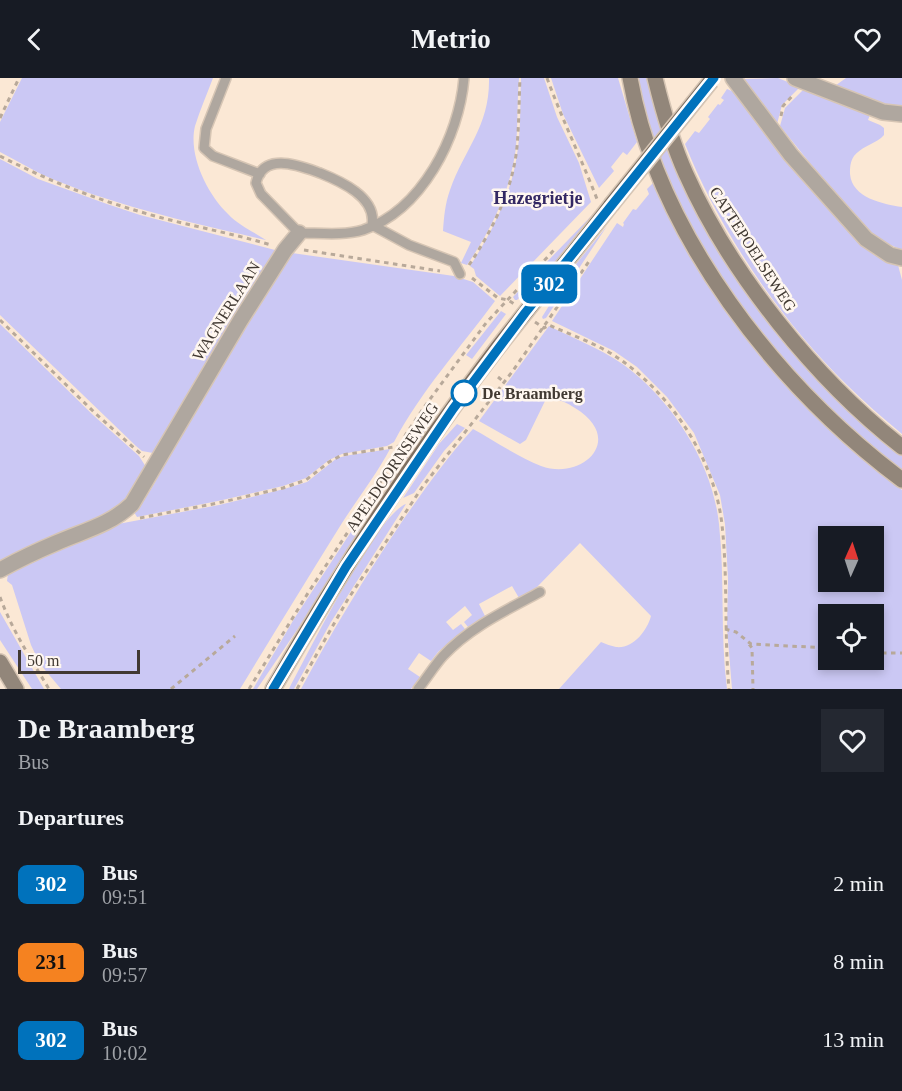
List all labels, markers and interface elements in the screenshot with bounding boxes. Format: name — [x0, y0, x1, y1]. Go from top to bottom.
icon: back — [18, 23, 51, 56]
icon: heart — [851, 23, 884, 56]
text: Metrio — [411, 24, 491, 54]
street label: CATTEPOELSEWEG — [706, 184, 800, 315]
district label: Hazegrietje — [494, 188, 582, 208]
street label: WAGNERLAAN — [189, 258, 263, 363]
line badge: 302 — [514, 264, 584, 304]
text: 302 — [533, 272, 565, 296]
marker: De Braamberg — [451, 380, 477, 406]
place label: De Braamberg — [482, 385, 583, 403]
street label: APELDOORNSEWEG — [342, 399, 442, 535]
north arrow — [818, 526, 884, 592]
map controls — [818, 526, 884, 670]
button: locate — [818, 604, 884, 670]
scale bar — [18, 647, 140, 674]
text: 50 m — [27, 652, 59, 669]
button: heart — [821, 709, 884, 772]
text: De Braamberg — [18, 713, 195, 744]
text: Bus — [18, 751, 49, 773]
text: Departures — [18, 805, 124, 830]
text: Bus — [102, 860, 137, 885]
text: 2 min — [833, 871, 884, 896]
text: 302 — [35, 872, 67, 896]
text: 09:51 — [102, 886, 148, 908]
text: Bus — [102, 938, 137, 963]
text: 8 min — [833, 949, 884, 974]
text: 231 — [35, 950, 67, 974]
text: 09:57 — [102, 964, 148, 986]
text: Bus — [102, 1016, 137, 1041]
text: 13 min — [822, 1027, 884, 1052]
text: 302 — [35, 1028, 67, 1052]
text: 10:02 — [102, 1042, 148, 1064]

